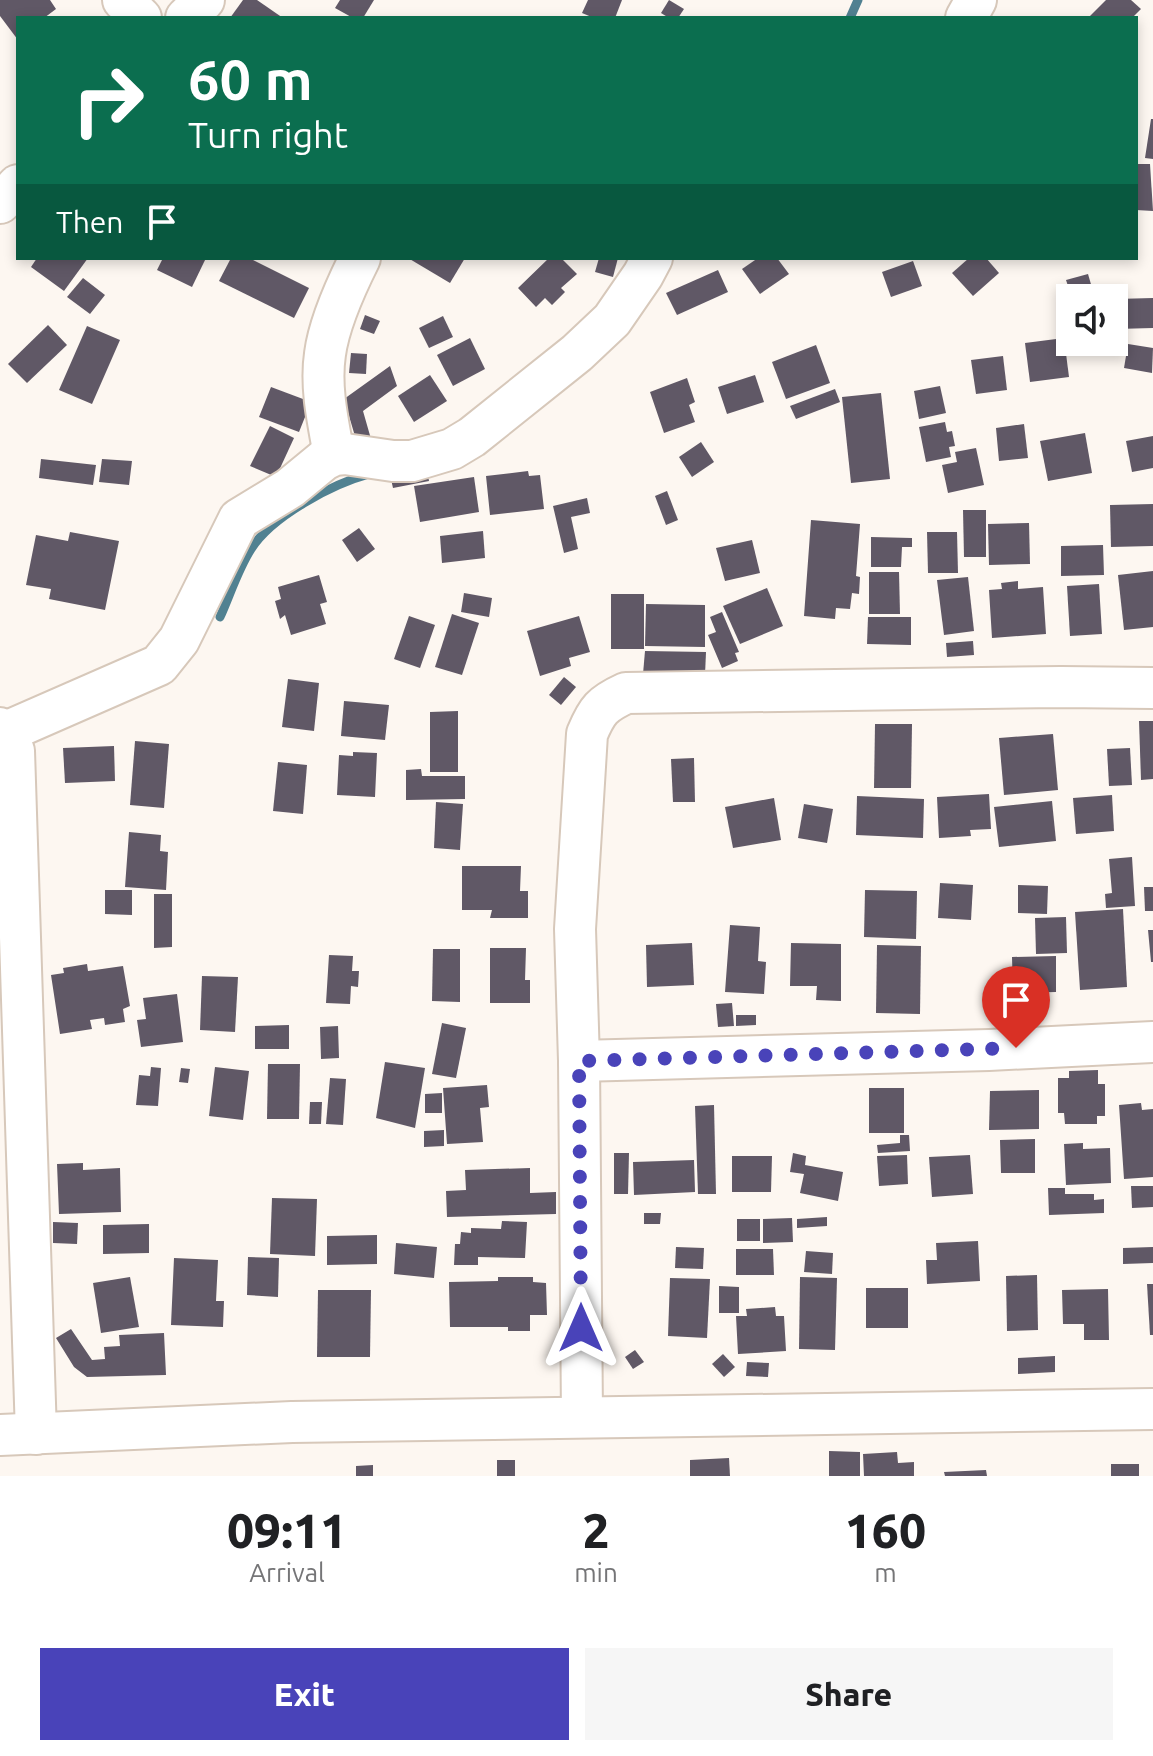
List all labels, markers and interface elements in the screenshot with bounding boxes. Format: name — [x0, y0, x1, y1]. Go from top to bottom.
icon: right — [56, 48, 160, 152]
text: 60 m — [188, 48, 313, 111]
text: Turn right — [188, 114, 348, 155]
icon: arrive — [140, 200, 184, 244]
text: Then — [56, 205, 124, 239]
map controls — [1056, 284, 1128, 356]
button: sound — [1056, 284, 1128, 356]
pin — [982, 966, 1050, 1048]
icon: arrive — [994, 978, 1038, 1022]
position arrow — [539, 1286, 623, 1370]
text: 09:11 — [227, 1503, 347, 1557]
text: 2 — [582, 1503, 609, 1557]
text: 160 — [845, 1503, 926, 1557]
text: Arrival — [249, 1558, 325, 1587]
text: min — [574, 1558, 618, 1587]
text: m — [874, 1558, 897, 1587]
button: Exit — [40, 1648, 569, 1740]
button: Share — [585, 1648, 1113, 1740]

